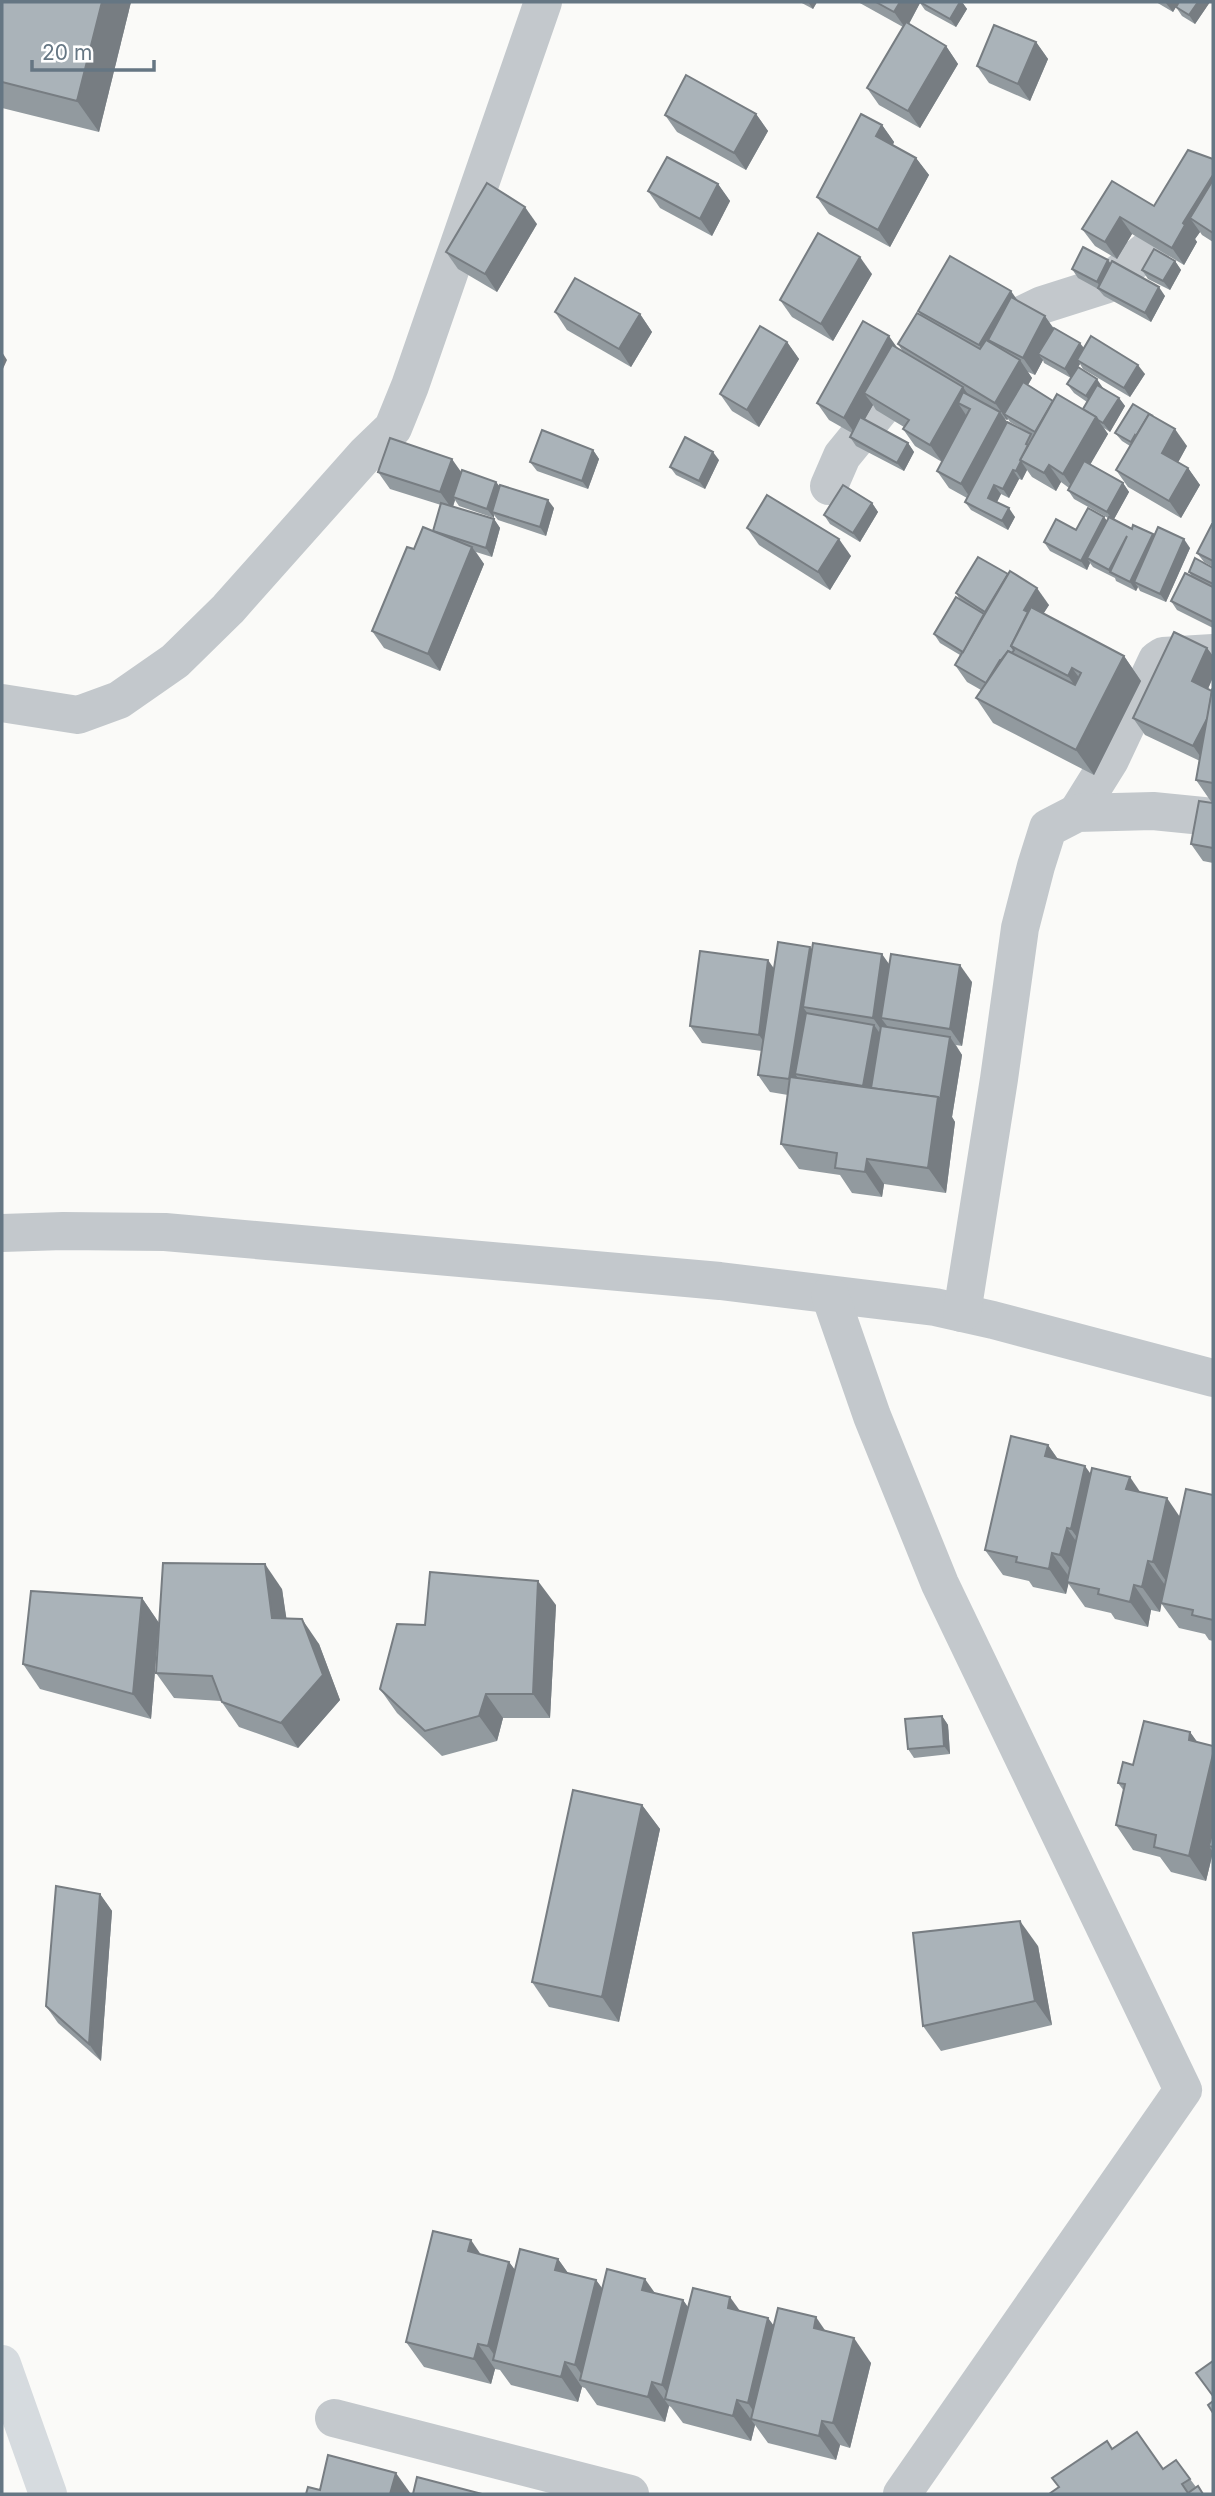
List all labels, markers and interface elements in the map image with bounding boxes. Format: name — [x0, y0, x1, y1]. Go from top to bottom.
scale bar — [32, 28, 154, 72]
text: 20 m — [42, 40, 92, 65]

